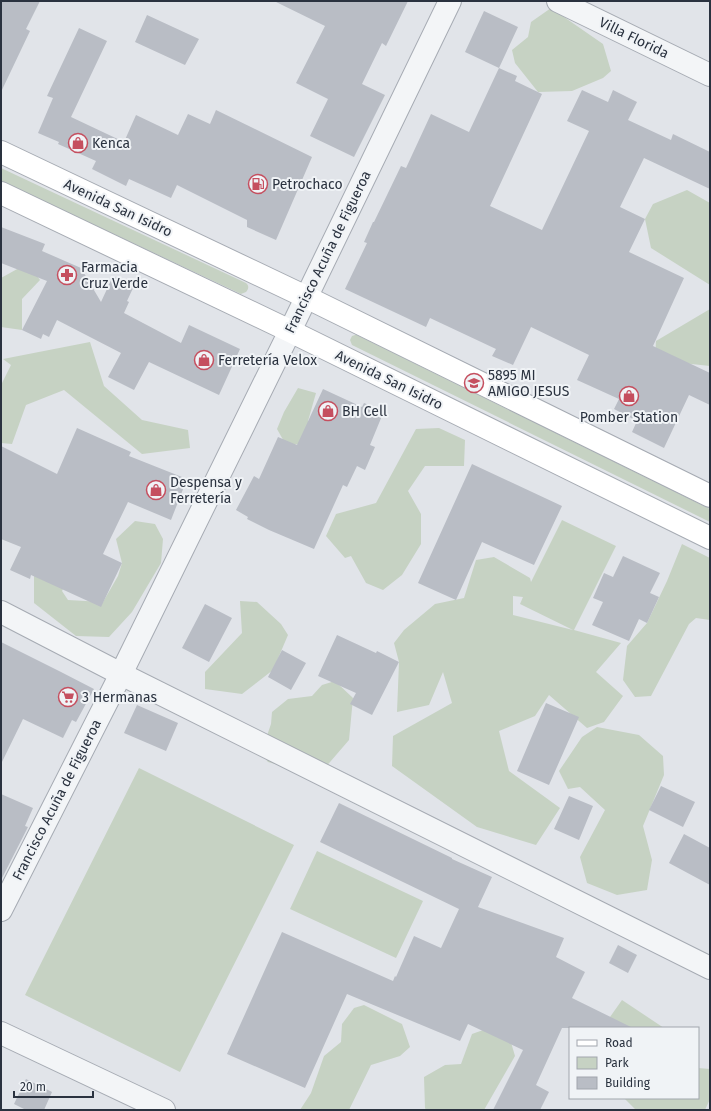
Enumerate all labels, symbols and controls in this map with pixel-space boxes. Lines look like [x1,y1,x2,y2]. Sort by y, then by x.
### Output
street label: Villa Florida [596,14,672,62]
shop icon: Kenca [67,132,89,154]
place label: Kenca [92,135,130,152]
street label: Francisco Acuña de Figueroa [281,168,375,336]
fuel station icon: Petrochaco [247,173,269,195]
street label: Avenida San Isidro [61,175,175,241]
place label: Petrochaco [272,176,343,193]
place label: Farmacia Cruz Verde [81,259,148,292]
pharmacy icon: Farmacia Cruz Verde [56,264,78,286]
street label: Avenida San Isidro [332,347,446,413]
shop icon: Ferretería Velox [193,349,215,371]
place label: Ferretería Velox [218,352,317,369]
place label: 5895 MI AMIGO JESUS [488,367,570,400]
school or university icon: 5895 MI AMIGO JESUS [463,372,485,394]
shop icon: Pomber Station [618,385,640,407]
shop icon: BH Cell [317,400,339,422]
place label: BH Cell [342,403,387,420]
place label: Pomber Station [580,409,678,426]
place label: Despensa y Ferretería [170,474,242,507]
shop icon: Despensa y Ferretería [145,479,167,501]
supermarket icon: 3 Hermanas [57,686,79,708]
place label: 3 Hermanas [82,689,158,706]
street label: Francisco Acuña de Figueroa [9,717,105,883]
legend [569,1027,699,1099]
text: Road [605,1036,633,1050]
text: Park [605,1056,629,1070]
scale bar [14,1073,93,1099]
text: Building [605,1076,651,1090]
text: 20 m [20,1080,46,1094]

